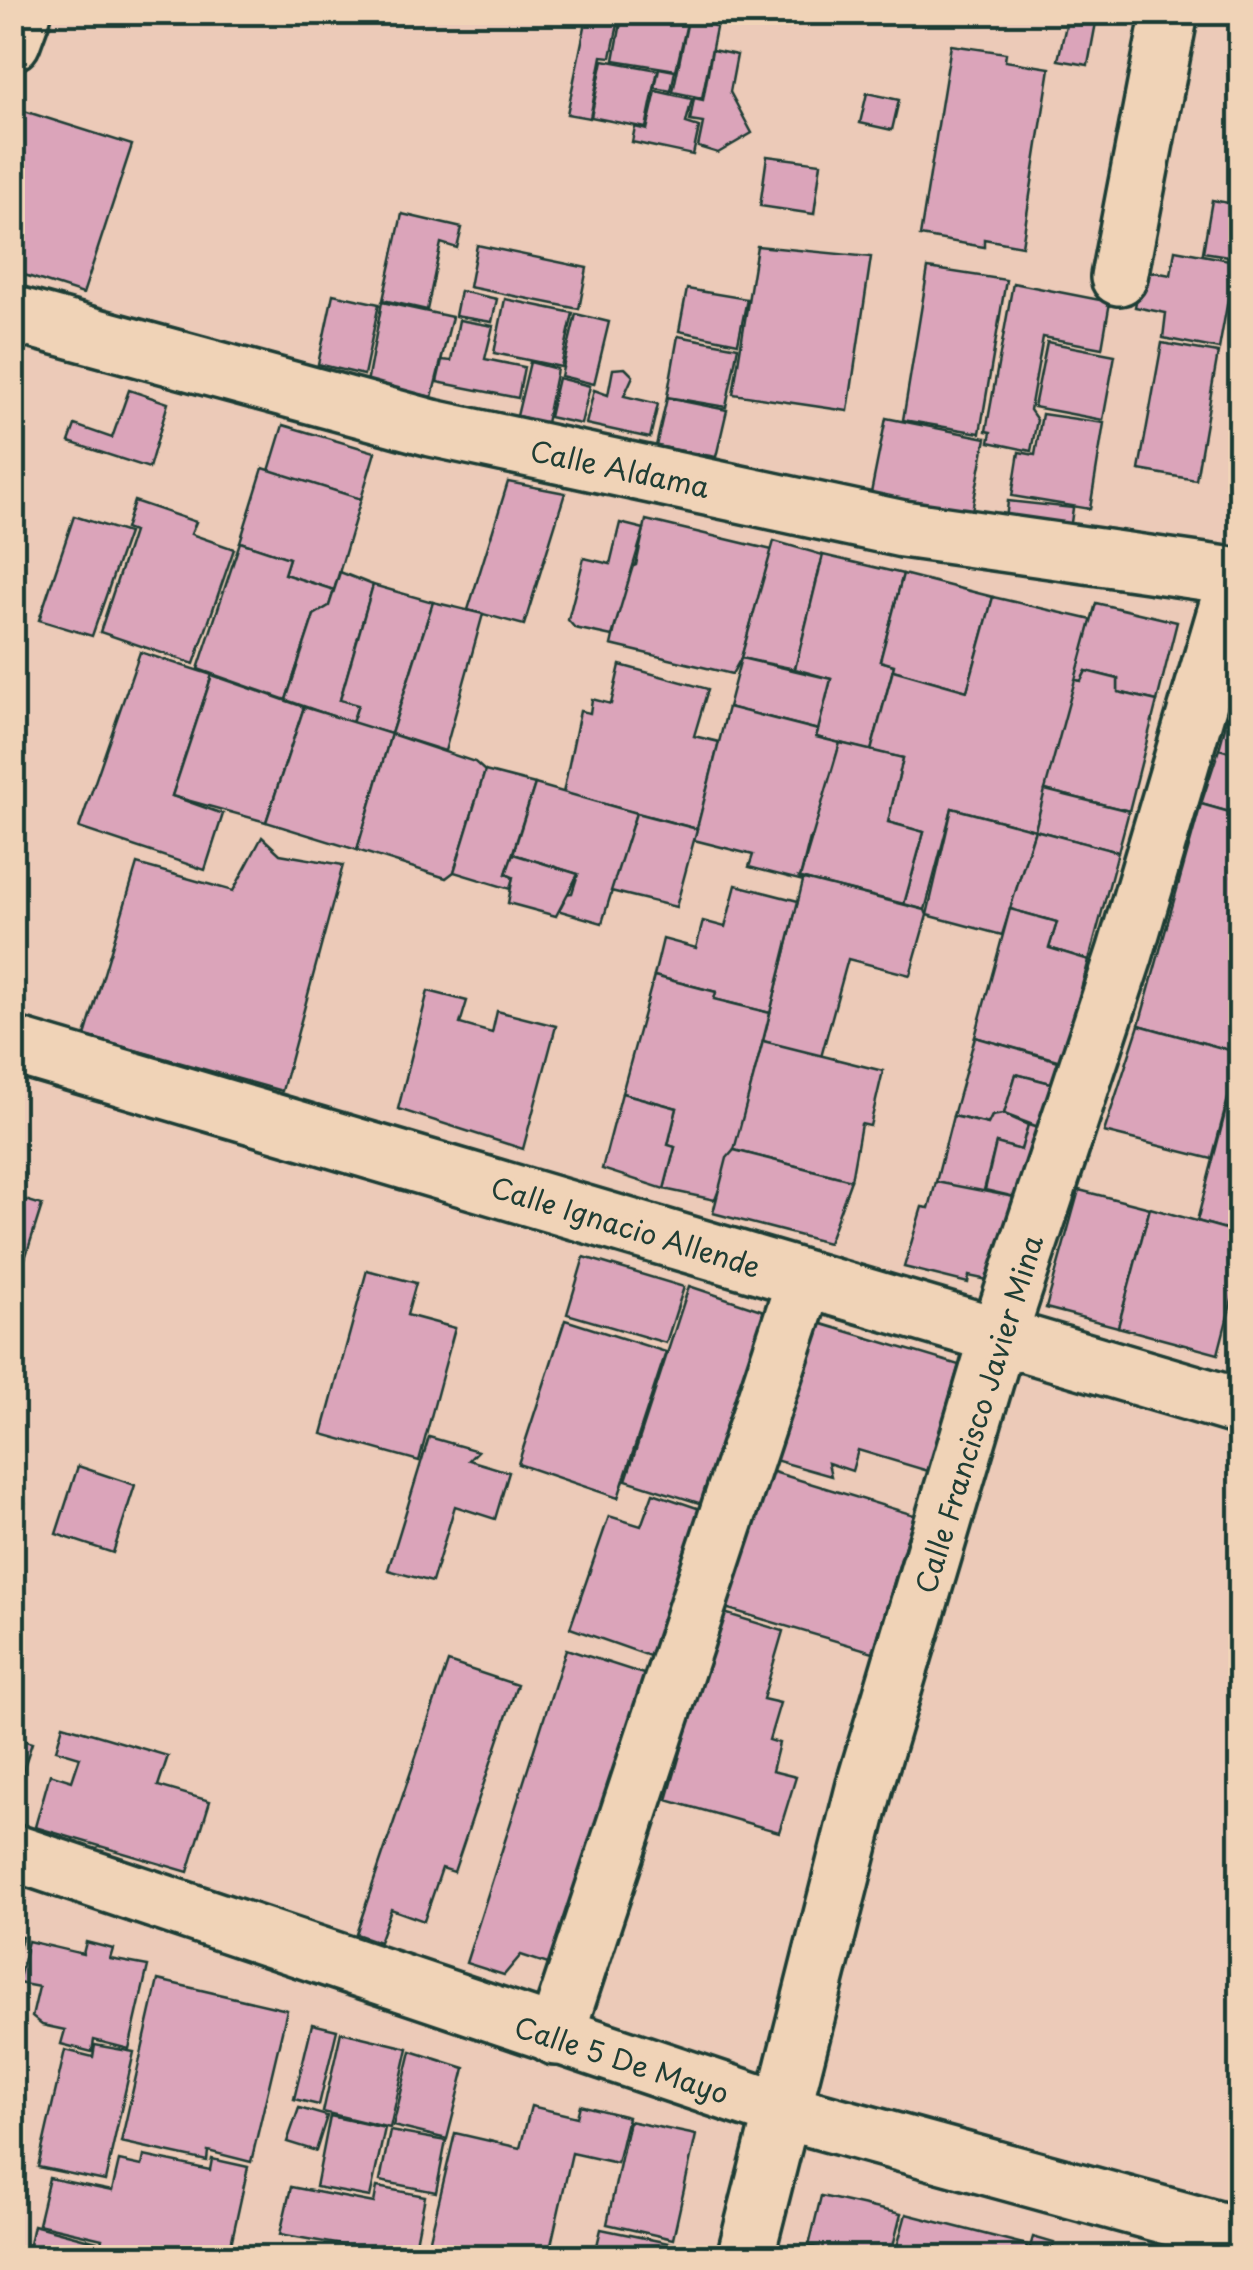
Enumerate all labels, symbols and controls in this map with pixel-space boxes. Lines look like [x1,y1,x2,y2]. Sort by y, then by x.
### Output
street label: Calle Aldama [526,428,714,508]
street label: Calle Ignacio Allende [486,1165,766,1287]
street label: Calle Francisco Javier Mina [903,1229,1053,1599]
street label: Calle 5 De Mayo [509,2004,735,2114]

